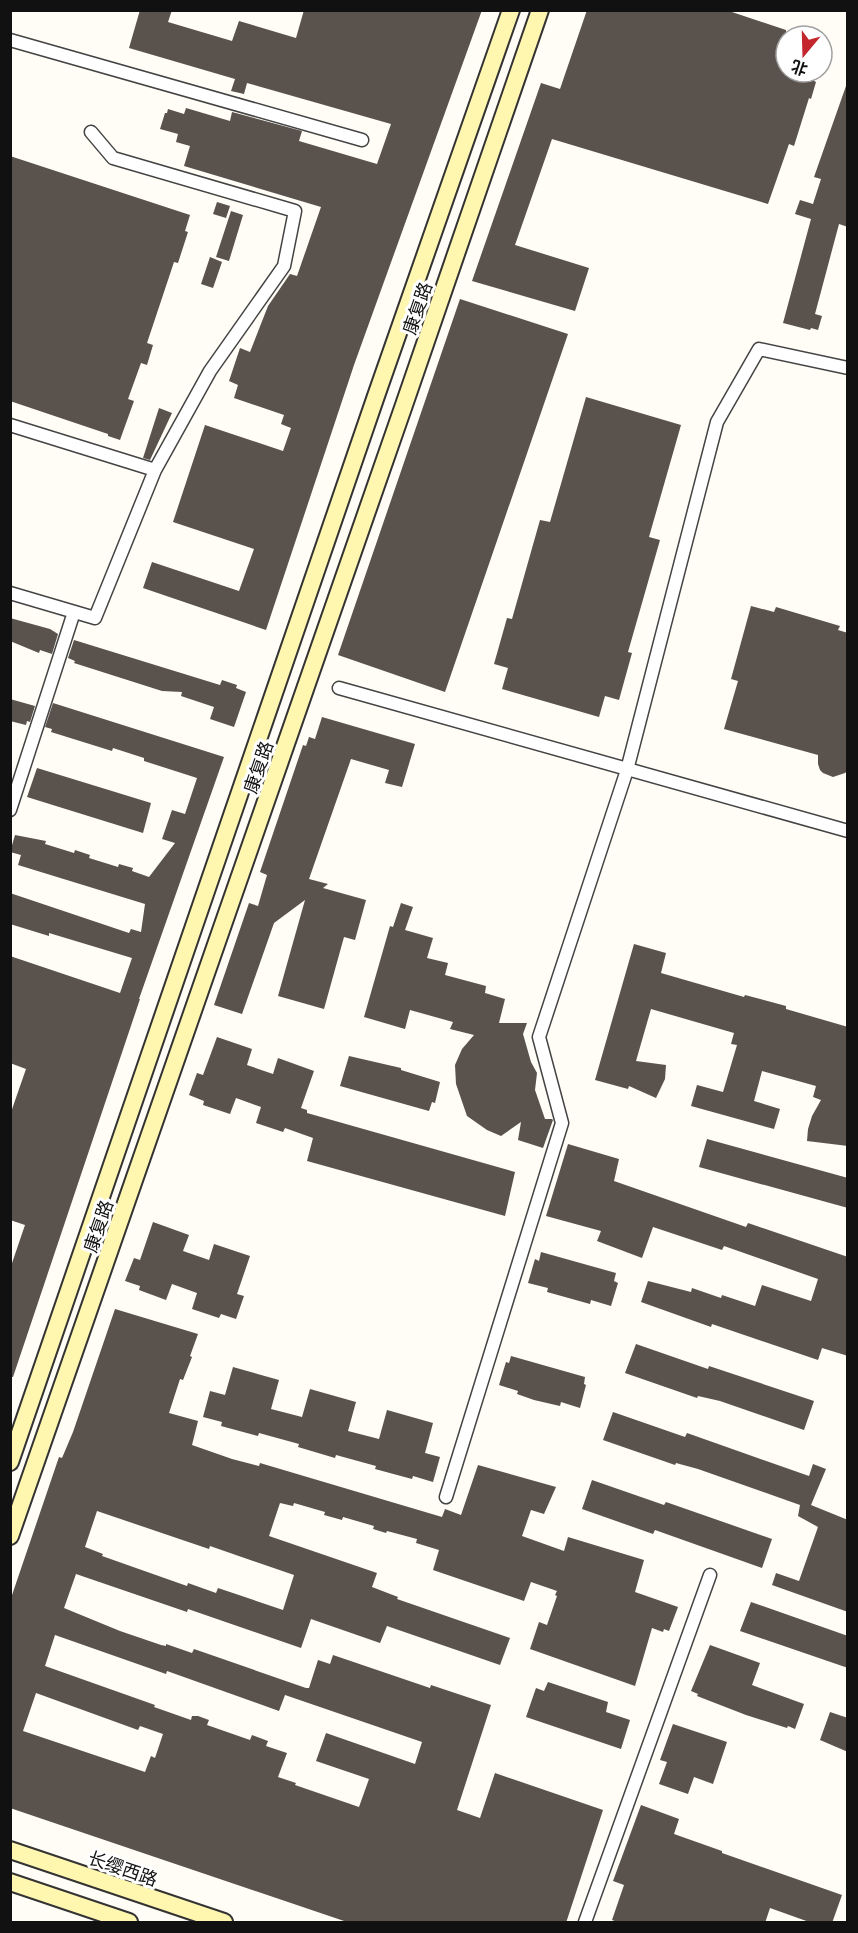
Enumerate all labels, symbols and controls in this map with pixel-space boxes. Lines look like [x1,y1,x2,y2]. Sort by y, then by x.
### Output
north arrow [774,24,834,84]
text: 北 [788,56,810,81]
street label: 康复路 [397,279,437,337]
street label: 康复路 [238,738,278,796]
street label: 康复路 [78,1197,118,1255]
street label: 长缨西路 [85,1845,161,1891]

